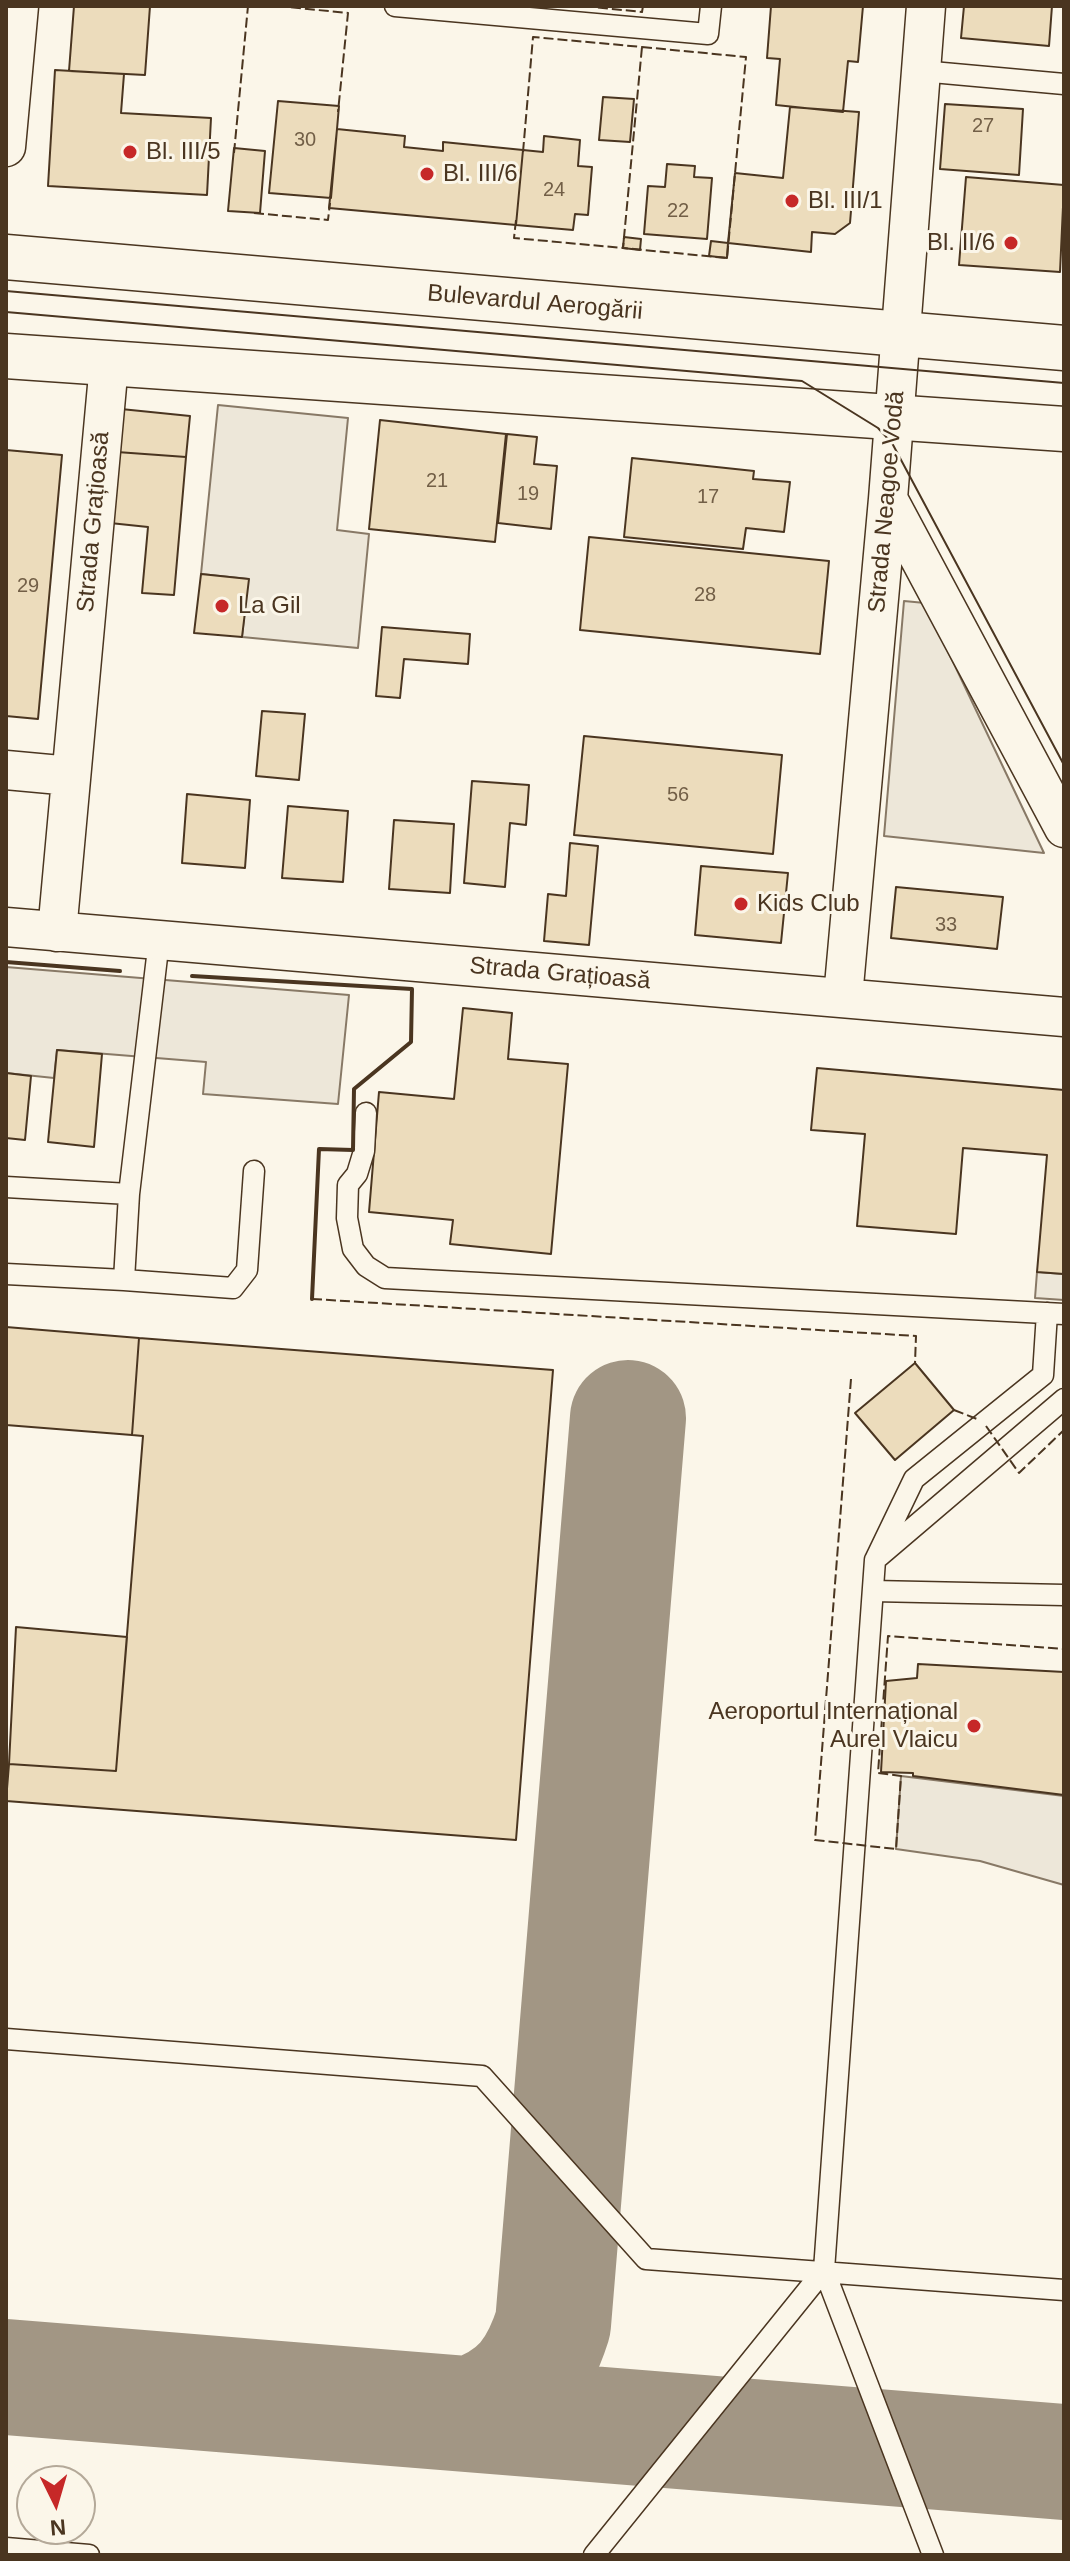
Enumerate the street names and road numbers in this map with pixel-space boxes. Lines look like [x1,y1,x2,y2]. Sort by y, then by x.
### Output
street label: Bulevardul Aerogării [426,279,644,327]
street label: Strada Neagoe Vodă [863,390,911,614]
street label: Strada Grațioasă [72,430,116,614]
street label: Strada Grațioasă [468,952,652,996]

